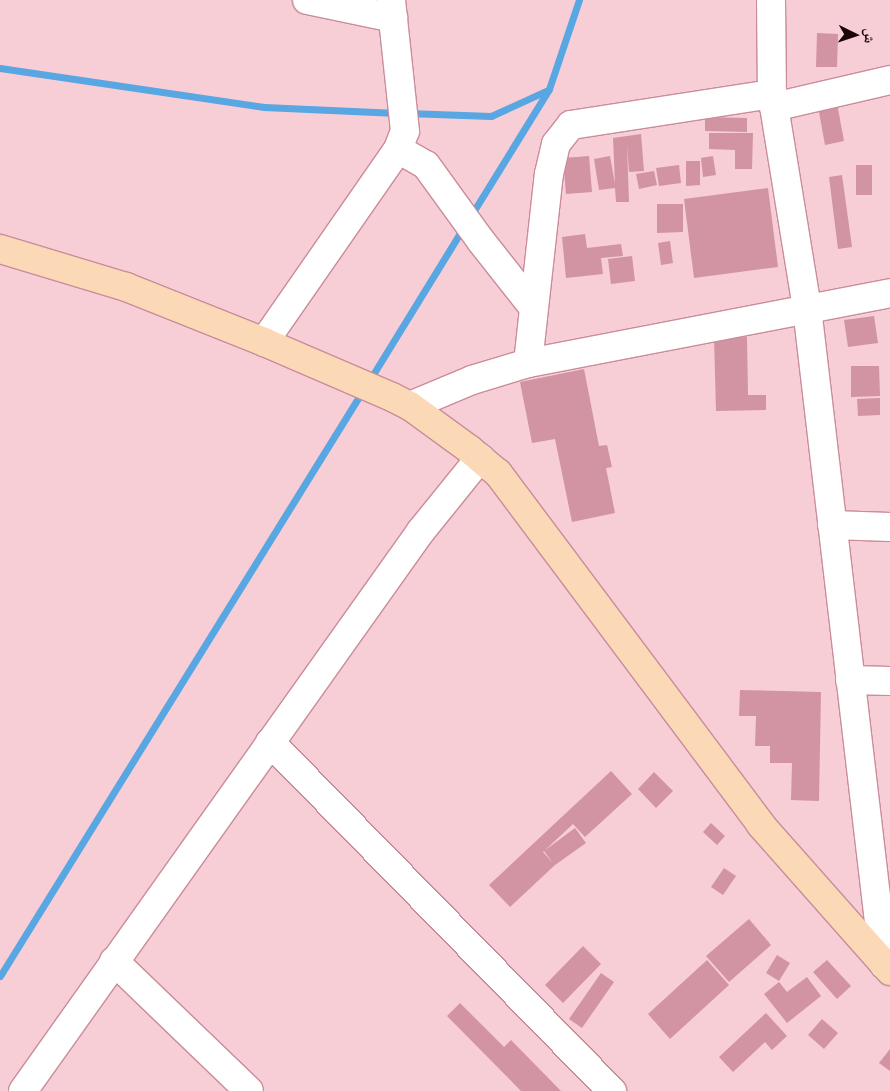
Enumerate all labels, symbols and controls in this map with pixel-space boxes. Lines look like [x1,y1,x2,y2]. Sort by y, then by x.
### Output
north arrow [830,10,880,60]
text: ش [859,28,880,44]

